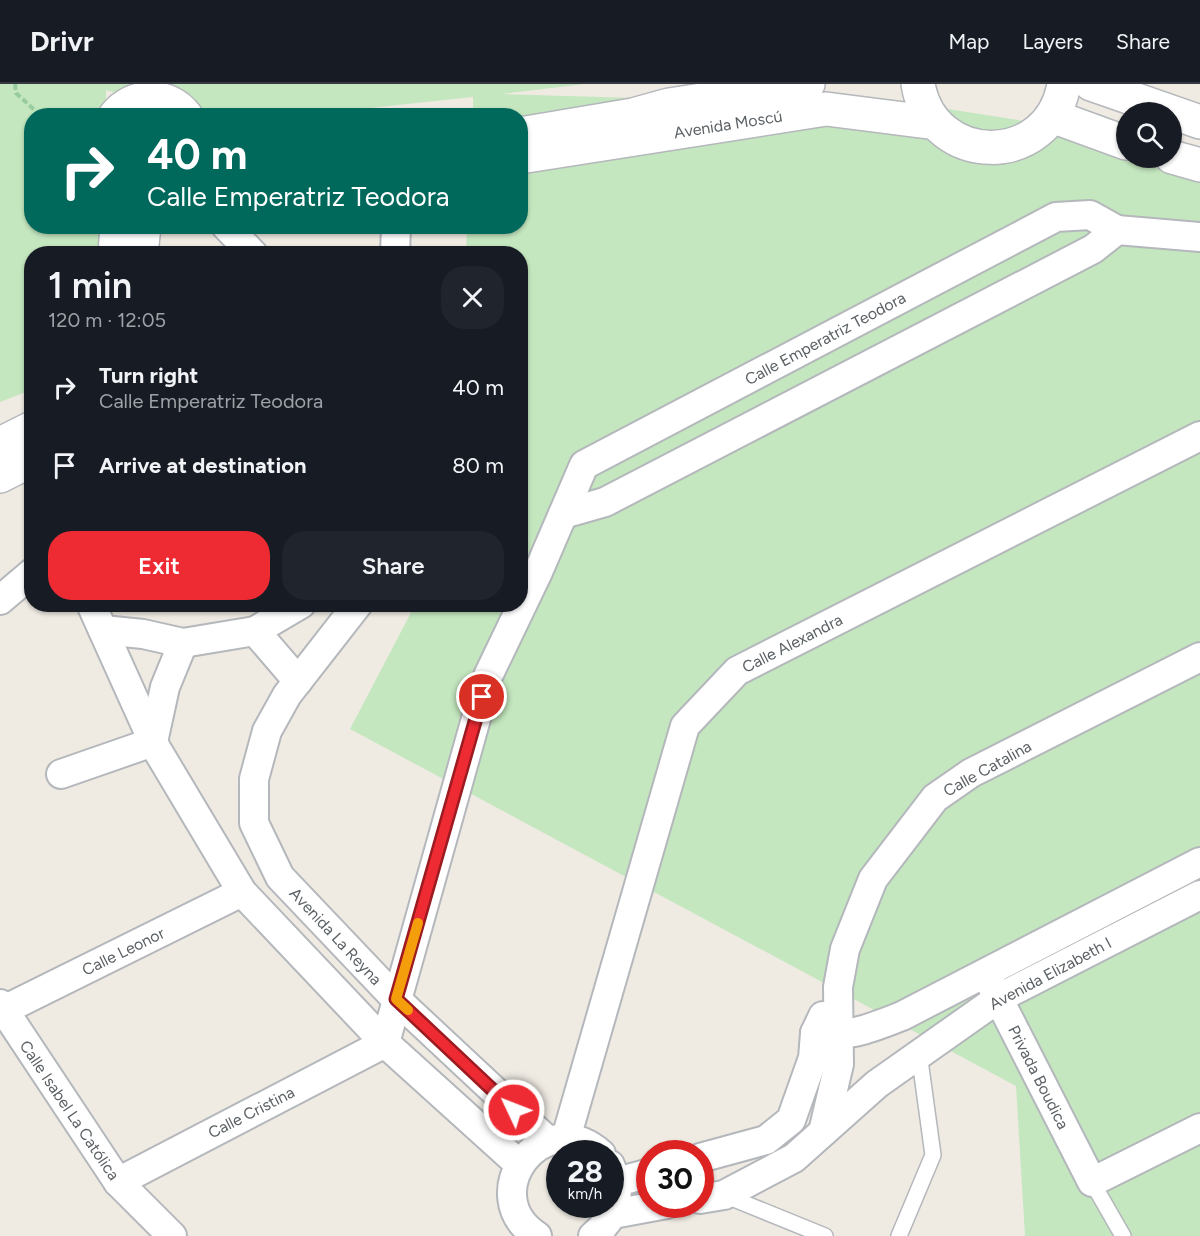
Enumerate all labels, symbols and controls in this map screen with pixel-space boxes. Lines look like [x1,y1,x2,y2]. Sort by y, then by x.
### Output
text: Drivr [30,24,94,58]
text: Map [949,29,989,54]
text: Layers [1022,29,1083,54]
text: Share [1116,29,1170,54]
map controls [1116,102,1182,168]
button: search [1116,102,1182,168]
street label: Avenida Moscú [673,107,784,142]
text: 40 m [147,129,247,180]
icon: right [48,132,126,210]
text: Calle Emperatriz Teodora [147,180,450,213]
text: 1 min [48,264,132,307]
button: close [441,266,504,329]
street label: Calle Emperatriz Teodora [742,288,909,389]
text: 120 m · 12:05 [48,308,166,332]
text: Turn right [99,362,198,389]
icon: right [48,371,81,404]
text: 40 m [452,374,504,401]
text: Calle Emperatriz Teodora [99,389,323,413]
icon: arrive [48,449,81,482]
text: Arrive at destination [99,452,307,479]
text: 80 m [452,452,504,479]
button: Exit [48,531,270,600]
button: Share [282,531,504,600]
street label: Calle Alexandra [739,610,846,677]
pin [456,671,507,722]
icon: arrive [465,680,498,713]
street label: Calle Catalina [940,736,1035,800]
street label: Avenida La Reyna [286,884,386,989]
street label: Calle Leonor [79,923,168,980]
street label: Avenida Elizabeth I [986,933,1115,1014]
street label: Privada Boudica [1004,1022,1073,1132]
street label: Calle Isabel La Católica [16,1037,123,1184]
position arrow [482,1078,546,1142]
street label: Calle Cristina [205,1083,298,1142]
speed limit sign: 30 [636,1140,714,1218]
text: 28 [567,1153,603,1190]
text: km/h [568,1185,602,1203]

